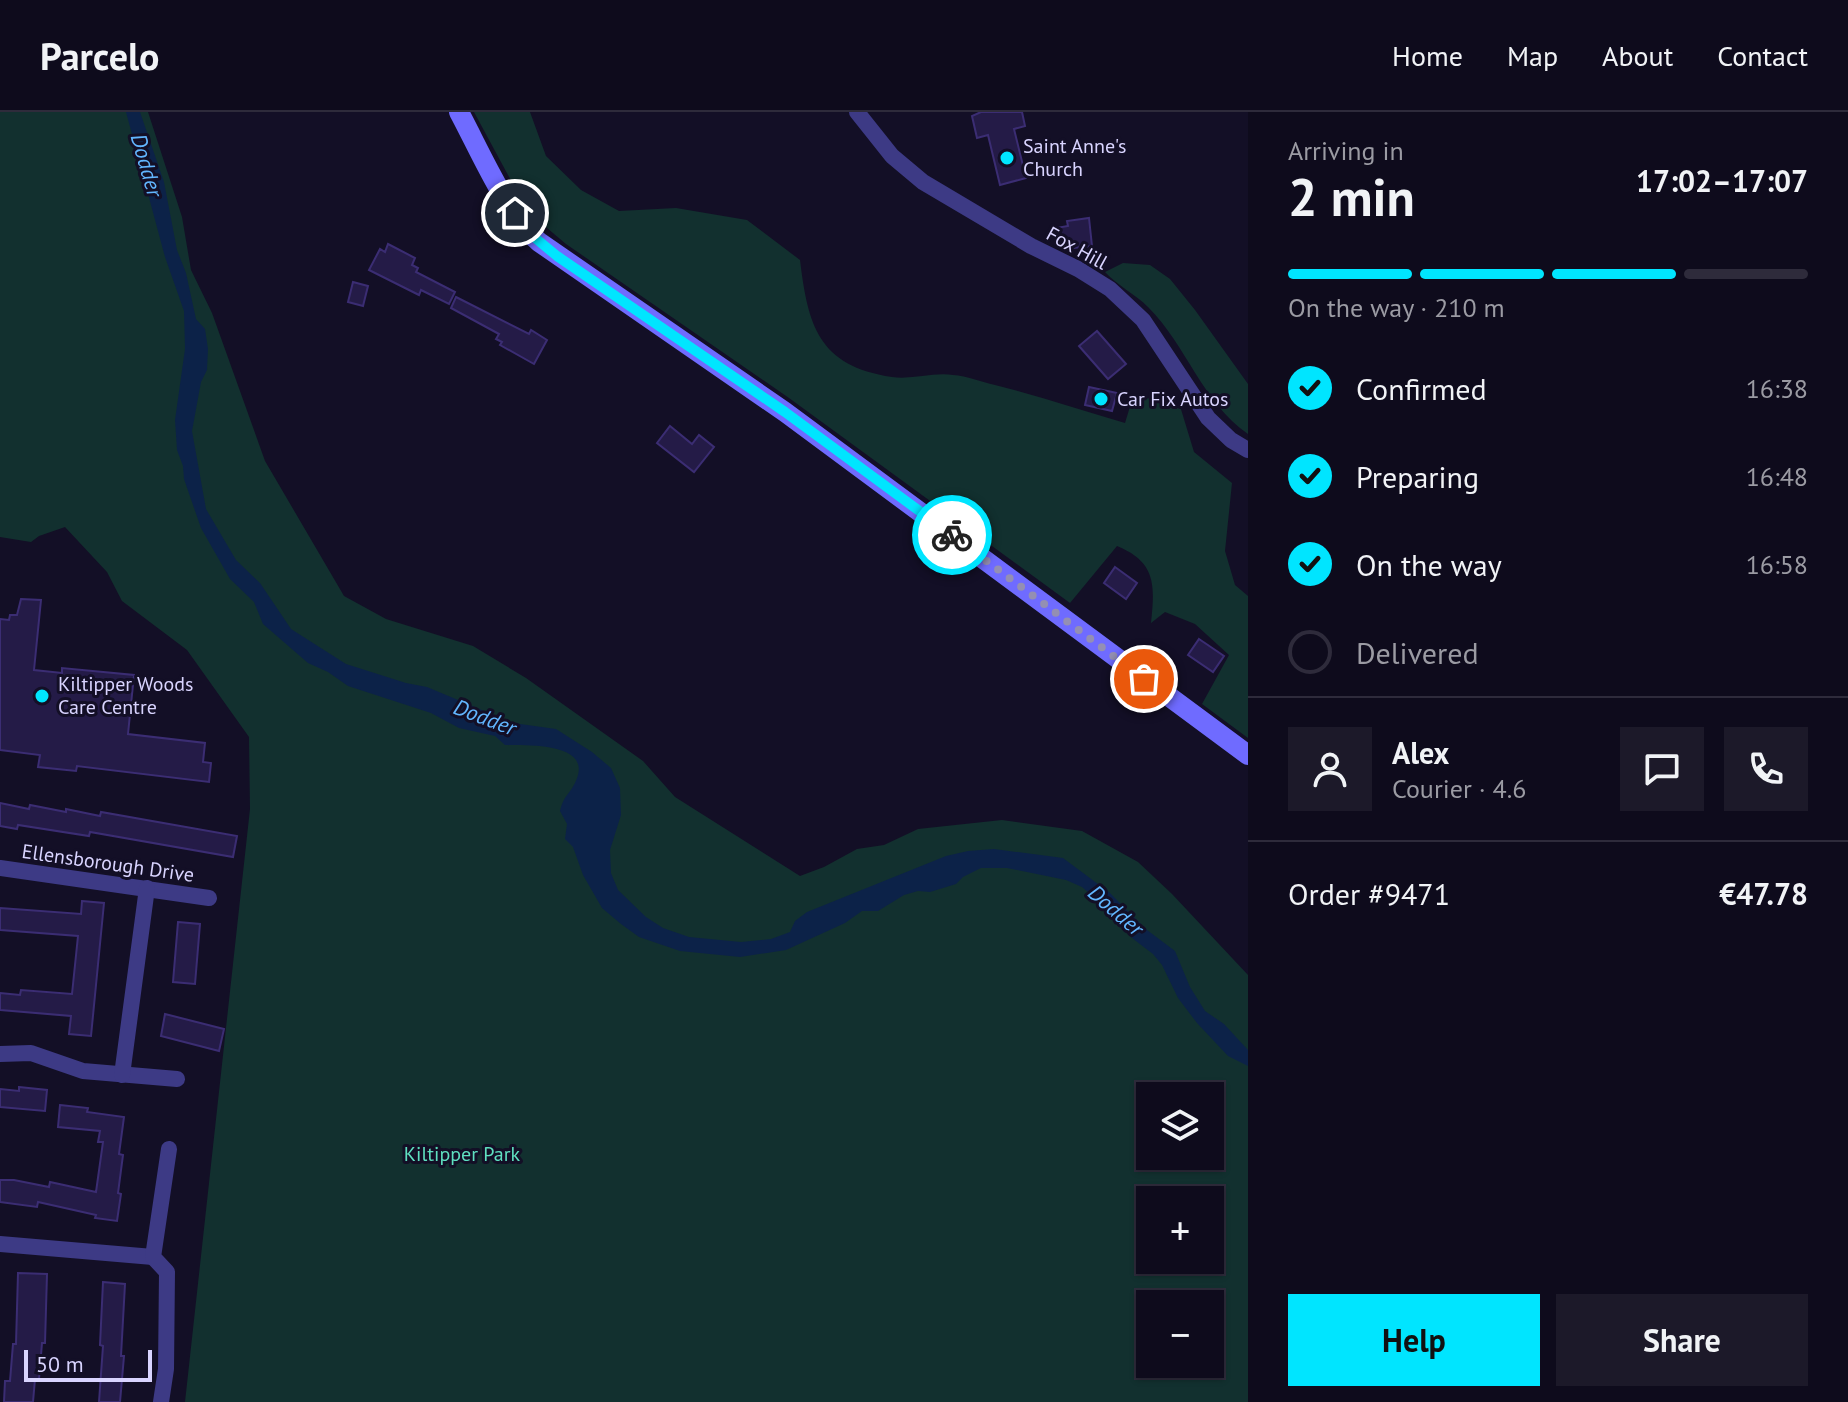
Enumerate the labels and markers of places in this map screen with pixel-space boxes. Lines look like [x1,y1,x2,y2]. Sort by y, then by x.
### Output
place label: Saint Anne's Church [1023,133,1126,182]
marker: Saint Anne's Church [998,149,1016,167]
pin [481,179,549,247]
place label: Car Fix Autos [1117,386,1228,412]
marker: Car Fix Autos [1092,390,1110,408]
pin [1110,645,1178,713]
place label: Kiltipper Woods Care Centre [58,671,193,720]
marker: Kiltipper Woods Care Centre [33,687,51,705]

